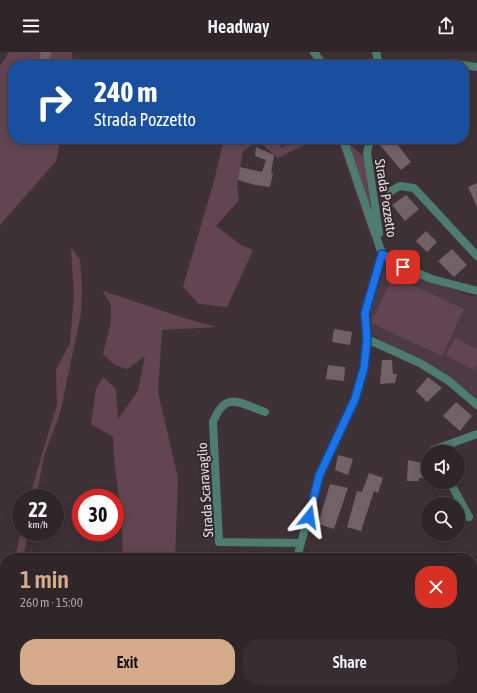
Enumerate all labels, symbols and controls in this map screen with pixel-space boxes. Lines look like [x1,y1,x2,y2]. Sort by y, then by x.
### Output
icon: menu [20,15,42,37]
icon: share [435,15,457,37]
text: Headway [208,16,269,37]
icon: right [28,76,80,128]
text: 240 m [94,76,157,108]
text: Strada Pozzetto [94,109,196,130]
street label: Strada Pozzetto [372,158,400,238]
pin [386,250,420,284]
icon: arrive [392,256,414,278]
street label: Strada Scaravaglio [194,442,216,538]
map controls [421,445,465,541]
button: sound [421,445,465,489]
speed limit sign: 30 [72,489,124,541]
position arrow [288,496,330,538]
button: search [421,497,465,541]
text: 22 [29,498,47,521]
text: km/h [28,519,48,530]
text: 1 min [20,566,69,593]
button: close [415,566,457,608]
text: 260 m · 15:00 [20,595,83,610]
button: Exit [20,639,235,685]
button: Share [243,639,457,685]

